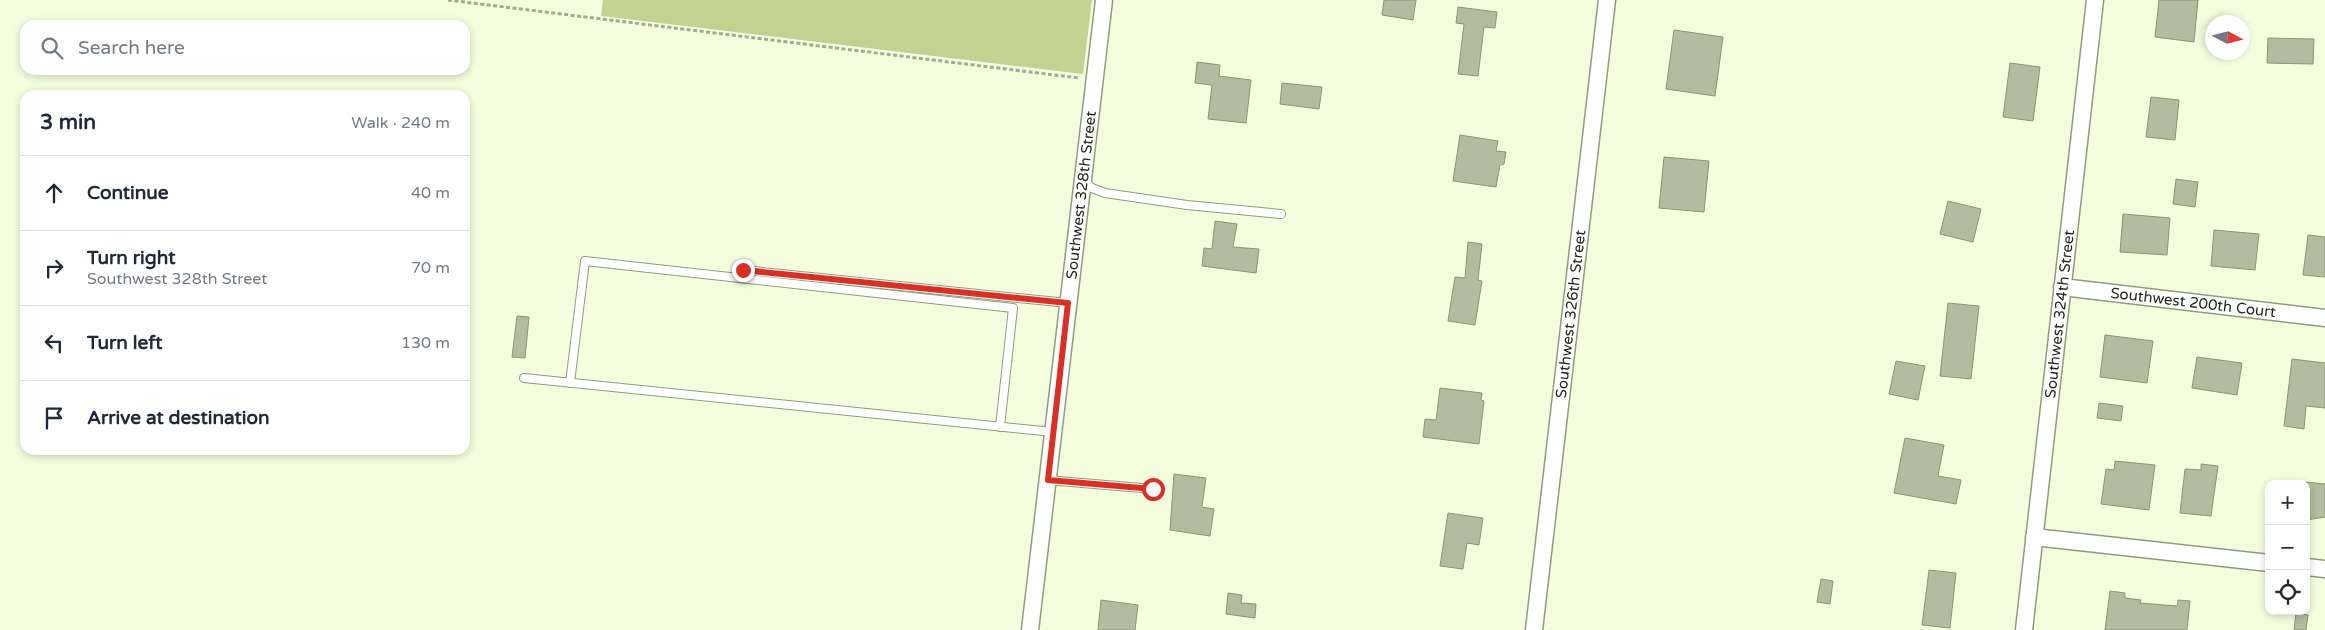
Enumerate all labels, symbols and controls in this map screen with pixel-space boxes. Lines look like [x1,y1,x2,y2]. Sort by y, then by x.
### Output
north arrow [2205,15,2250,60]
search box [20,20,470,75]
icon: search [38,34,66,62]
text: Search here [78,37,185,59]
text: 3 min [40,110,96,135]
street label: Southwest 328th Street [1062,110,1100,280]
text: Walk · 240 m [351,113,450,133]
icon: ahead [40,179,68,207]
text: Continue [87,182,169,204]
text: 40 m [411,183,450,203]
street label: Southwest 326th Street [1552,229,1589,399]
street label: Southwest 324th Street [2041,229,2078,399]
text: Turn right [87,247,175,269]
icon: right [40,254,68,282]
text: 70 m [411,258,450,278]
route end [732,259,755,282]
text: Southwest 328th Street [87,269,267,289]
street label: Southwest 200th Court [2109,284,2277,321]
icon: left [40,329,68,357]
text: Turn left [87,332,163,354]
text: 130 m [401,333,450,353]
icon: arrive [40,404,68,432]
text: Arrive at destination [87,407,270,429]
route start [1142,478,1165,501]
map controls [2265,480,2310,615]
button: + [2265,480,2310,525]
button: − [2265,525,2310,570]
button: locate [2265,570,2310,615]

